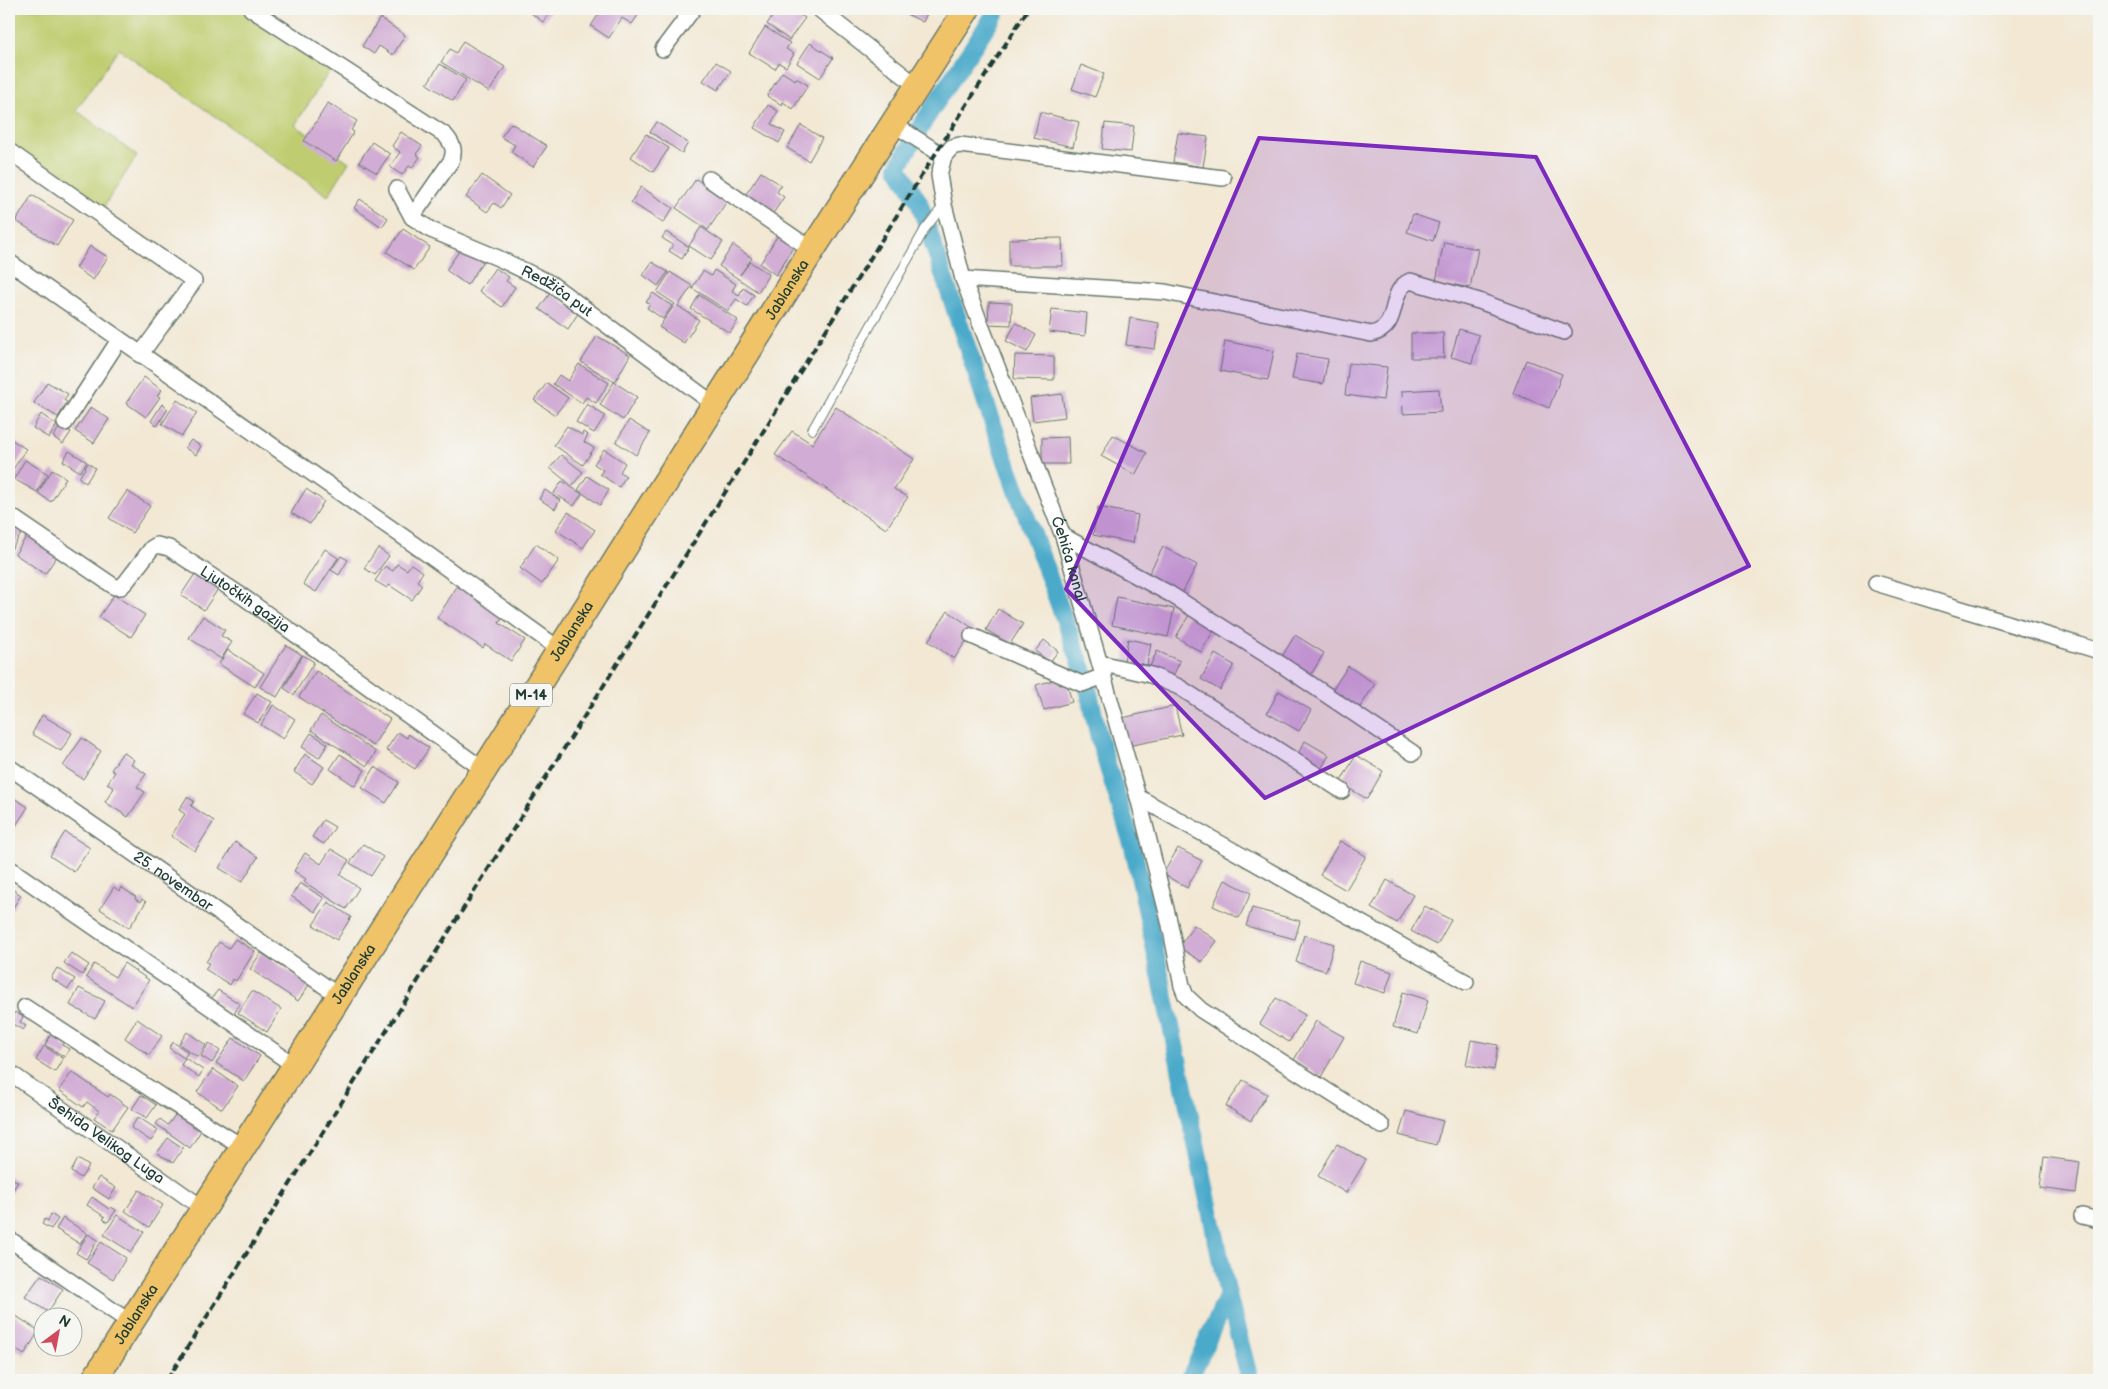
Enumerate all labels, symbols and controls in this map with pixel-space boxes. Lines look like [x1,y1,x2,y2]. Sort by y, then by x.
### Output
street label: Jablanska [761,256,814,324]
street label: Redžića put [518,262,596,321]
street label: Ćehića kanal [1046,514,1090,604]
street label: Ljutočkih gazija [196,562,293,637]
street label: Jablanska [546,598,598,665]
road number: M-14 [510,684,552,706]
street label: 25. novembar [130,847,217,916]
street label: Jablanska [328,941,380,1008]
street label: Šehida Velikog Luga [44,1093,168,1188]
street label: Jablanska [110,1281,163,1348]
north arrow [32,1306,82,1356]
text: N [56,1311,74,1331]

